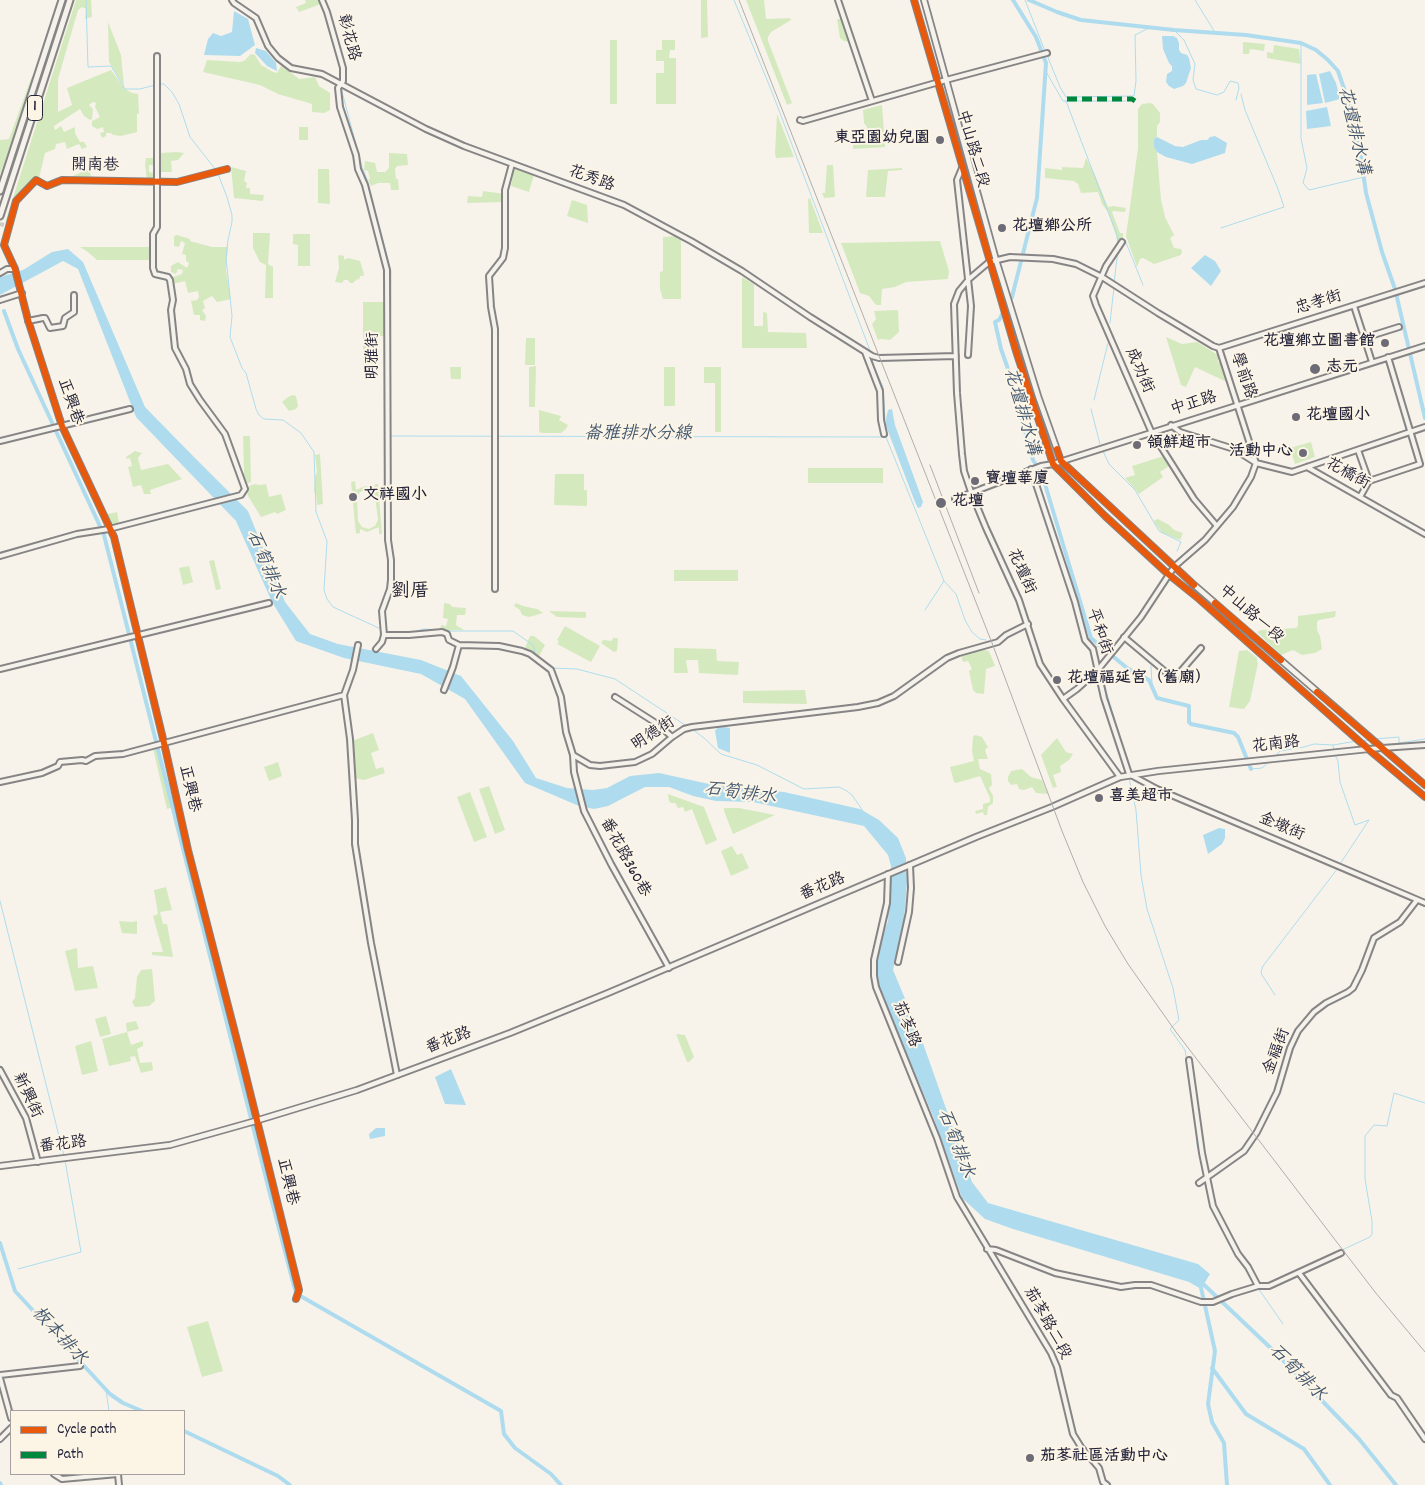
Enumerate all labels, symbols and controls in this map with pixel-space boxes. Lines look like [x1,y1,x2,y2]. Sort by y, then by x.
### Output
street label: 彰花路 [332,12,362,64]
water label: 花壇排水溝 [1331,85,1373,177]
road number: 1 [28,96,42,120]
street label: 中山路二段 [951,108,991,190]
place label: 東亞園幼兒園 [834,130,930,150]
marker: 東亞園幼兒園 [934,134,946,146]
street label: 開南巷 [71,157,119,177]
street label: 花秀路 [565,163,617,197]
place label: 花壇鄉公所 [1012,218,1092,238]
marker: 花壇鄉公所 [996,222,1008,234]
street label: 忠孝街 [1293,288,1345,320]
street label: 明雅街 [365,332,385,380]
place label: 花壇鄉立圖書館 [1263,333,1375,353]
marker: 花壇鄉立圖書館 [1379,337,1391,349]
street label: 成功街 [1119,345,1157,397]
street label: 學前路 [1225,350,1259,402]
place label: 志元 [1326,359,1358,379]
marker: 志元 [1308,362,1322,376]
water label: 花壇排水溝 [997,366,1043,458]
street label: 正興巷 [52,376,86,428]
street label: 中正路 [1168,389,1220,421]
place label: 花壇國小 [1306,407,1370,427]
marker: 花壇國小 [1290,411,1302,423]
water label: 崙雅排水分線 [584,425,692,447]
place label: 領鮮超市 [1147,435,1211,455]
marker: 領鮮超市 [1131,439,1143,451]
place label: 活動中心 [1229,443,1293,463]
marker: 活動中心 [1297,447,1309,459]
street label: 花橋街 [1321,455,1373,495]
place label: 寶壇華廈 [985,471,1049,491]
marker: 寶壇華廈 [969,475,981,487]
place label: 文祥國小 [363,487,427,507]
marker: 文祥國小 [347,491,359,503]
place label: 花壇 [952,493,984,513]
marker: 花壇 [934,496,948,510]
water label: 石筍排水 [240,528,288,602]
street label: 花壇街 [1001,546,1039,598]
district label: 劉厝 [391,582,429,604]
street label: 中山路一段 [1214,582,1286,648]
street label: 平和街 [1081,606,1115,658]
place label: 花壇福延宮（舊廟） [1067,670,1211,690]
marker: 花壇福延宮（舊廟） [1051,674,1063,686]
street label: 明德街 [629,714,679,756]
street label: 花南路 [1251,734,1301,758]
street label: 正興巷 [173,763,203,815]
water label: 石筍排水 [703,780,777,810]
place label: 喜美超市 [1109,788,1173,808]
marker: 喜美超市 [1093,792,1105,804]
street label: 金墩街 [1255,810,1307,846]
street label: 番花路360巷 [594,815,654,901]
street label: 番花路 [797,870,849,906]
street label: 茄苳路 [887,999,923,1051]
street label: 番花路 [423,1024,475,1060]
street label: 金福街 [1260,1026,1296,1078]
street label: 新興街 [7,1070,45,1122]
water label: 石筍排水 [931,1107,977,1181]
street label: 番花路 [38,1134,88,1158]
street label: 正興巷 [271,1156,301,1208]
street label: 茄苳路二段 [1018,1284,1074,1364]
water label: 板本排水 [26,1303,90,1371]
water label: 石筍排水 [1263,1341,1329,1407]
legend [10,1410,185,1475]
text: Cycle path [57,1419,116,1441]
text: Path [57,1444,83,1466]
place label: 茄苳社區活動中心 [1040,1448,1168,1468]
marker: 茄苳社區活動中心 [1024,1452,1036,1464]

